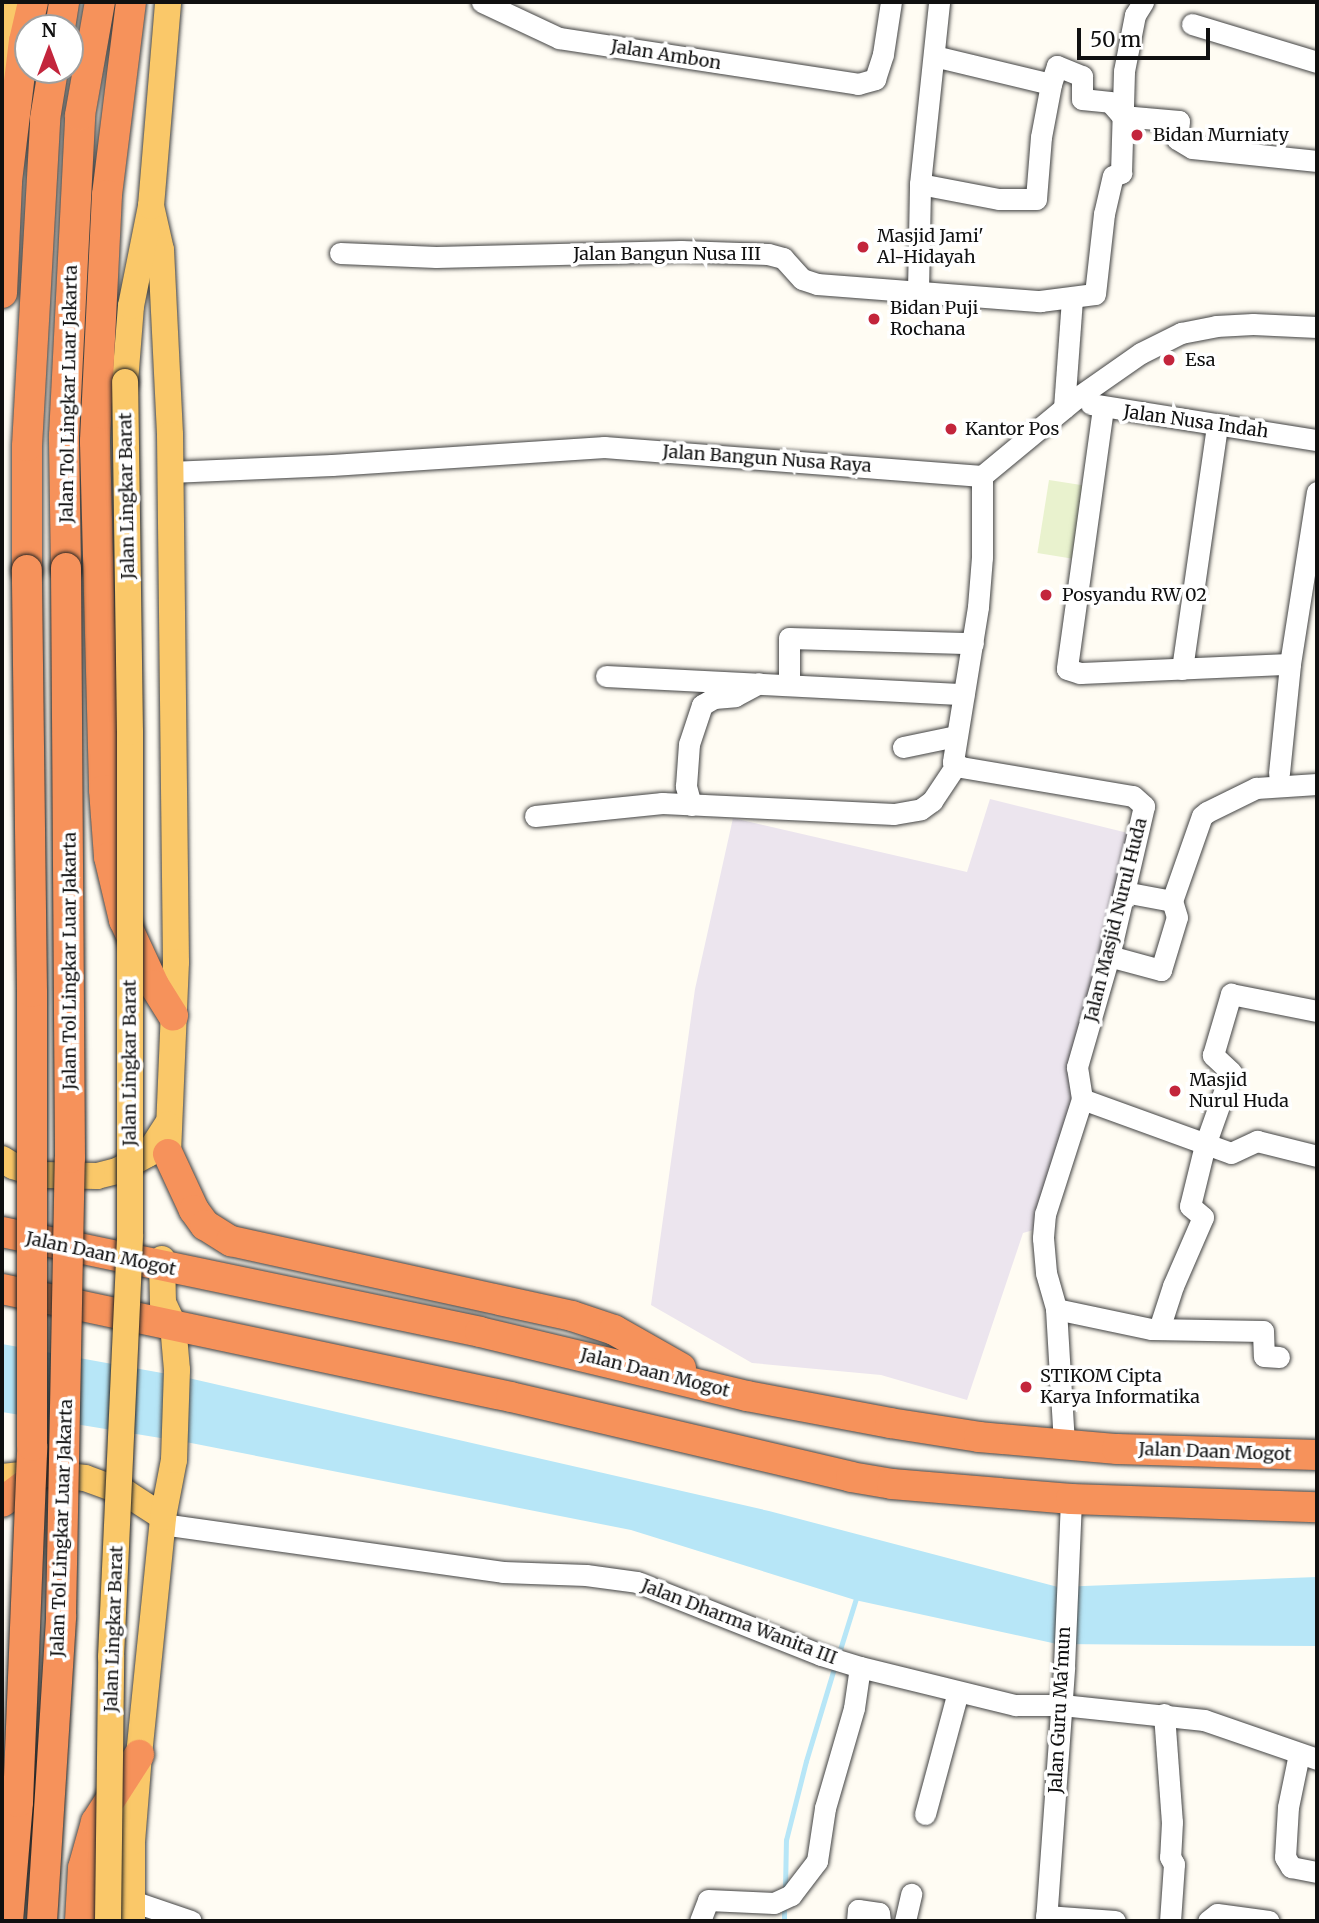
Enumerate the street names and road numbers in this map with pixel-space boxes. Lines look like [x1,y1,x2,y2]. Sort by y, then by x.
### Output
street label: Jalan Ambon [609,36,723,74]
street label: Jalan Bangun Nusa III [573,243,761,265]
street label: Jalan Tol Lingkar Luar Jakarta [56,265,82,523]
street label: Jalan Nusa Indah [1122,401,1270,443]
street label: Jalan Lingkar Barat [115,412,139,580]
street label: Jalan Bangun Nusa Raya [662,441,872,477]
street label: Jalan Masjid Nurul Huda [1080,816,1152,1024]
street label: Jalan Tol Lingkar Luar Jakarta [59,832,81,1090]
street label: Jalan Lingkar Barat [119,980,141,1146]
street label: Jalan Daan Mogot [24,1228,178,1280]
street label: Jalan Daan Mogot [578,1344,732,1402]
street label: Jalan Tol Lingkar Luar Jakarta [47,1399,77,1657]
street label: Jalan Daan Mogot [1138,1439,1292,1465]
street label: Jalan Lingkar Barat [100,1545,128,1713]
street label: Jalan Dharma Wanita III [638,1575,840,1669]
street label: Jalan Guru Ma'mun [1045,1626,1075,1794]

